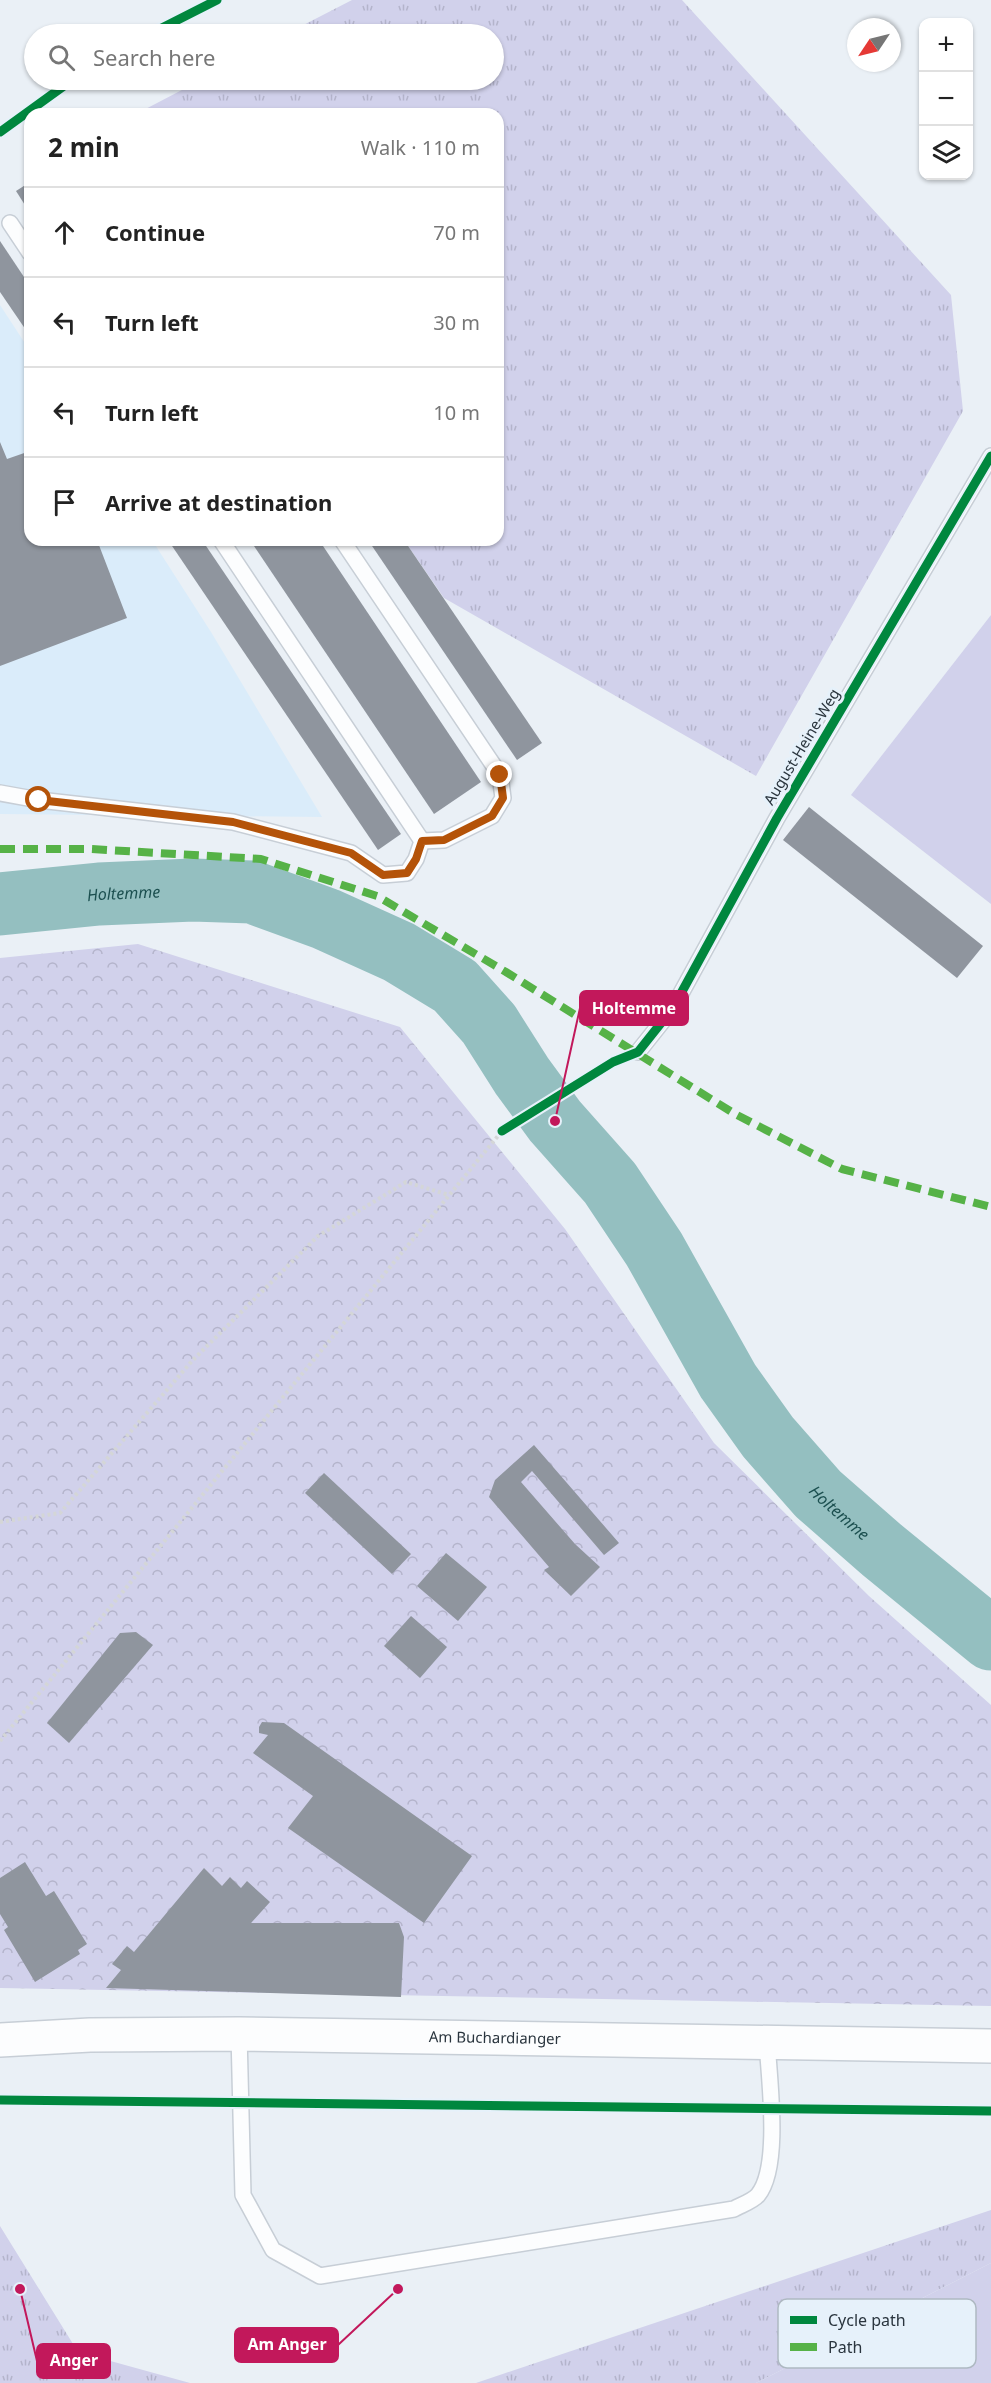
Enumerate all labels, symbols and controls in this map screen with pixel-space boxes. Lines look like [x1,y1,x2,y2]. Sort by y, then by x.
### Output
north arrow [847,18,901,72]
map controls [919,18,973,180]
button: + [919,18,973,72]
search box [24,24,504,90]
icon: search [45,41,78,74]
text: Search here [93,42,215,72]
button: − [919,72,973,126]
button: layers [919,126,973,180]
text: 2 min [48,129,120,165]
text: Walk · 110 m [361,134,480,161]
icon: ahead [48,216,81,249]
text: Continue [105,217,205,247]
text: 70 m [433,219,480,246]
icon: left [48,306,81,339]
text: Turn left [105,307,199,337]
text: 30 m [433,309,480,336]
icon: left [48,396,81,429]
text: Turn left [105,397,199,427]
text: 10 m [433,399,480,426]
icon: arrive [48,486,81,519]
text: Arrive at destination [105,487,332,517]
street label: August-Heine-Weg [759,685,844,808]
route end [486,761,512,787]
route start [25,786,51,812]
water label: Holtemme [86,880,161,906]
callout: Holtemme [580,991,688,1025]
text: Holtemme [592,997,676,1019]
water label: Holtemme [804,1481,874,1545]
street label: Am Buchardianger [429,2026,561,2048]
legend [778,2299,976,2368]
text: Cycle path [828,2309,906,2331]
callout: Am Anger [235,2328,338,2362]
text: Am Anger [247,2333,327,2355]
text: Path [828,2336,862,2358]
callout: Anger [37,2344,110,2378]
text: Anger [50,2349,98,2371]

